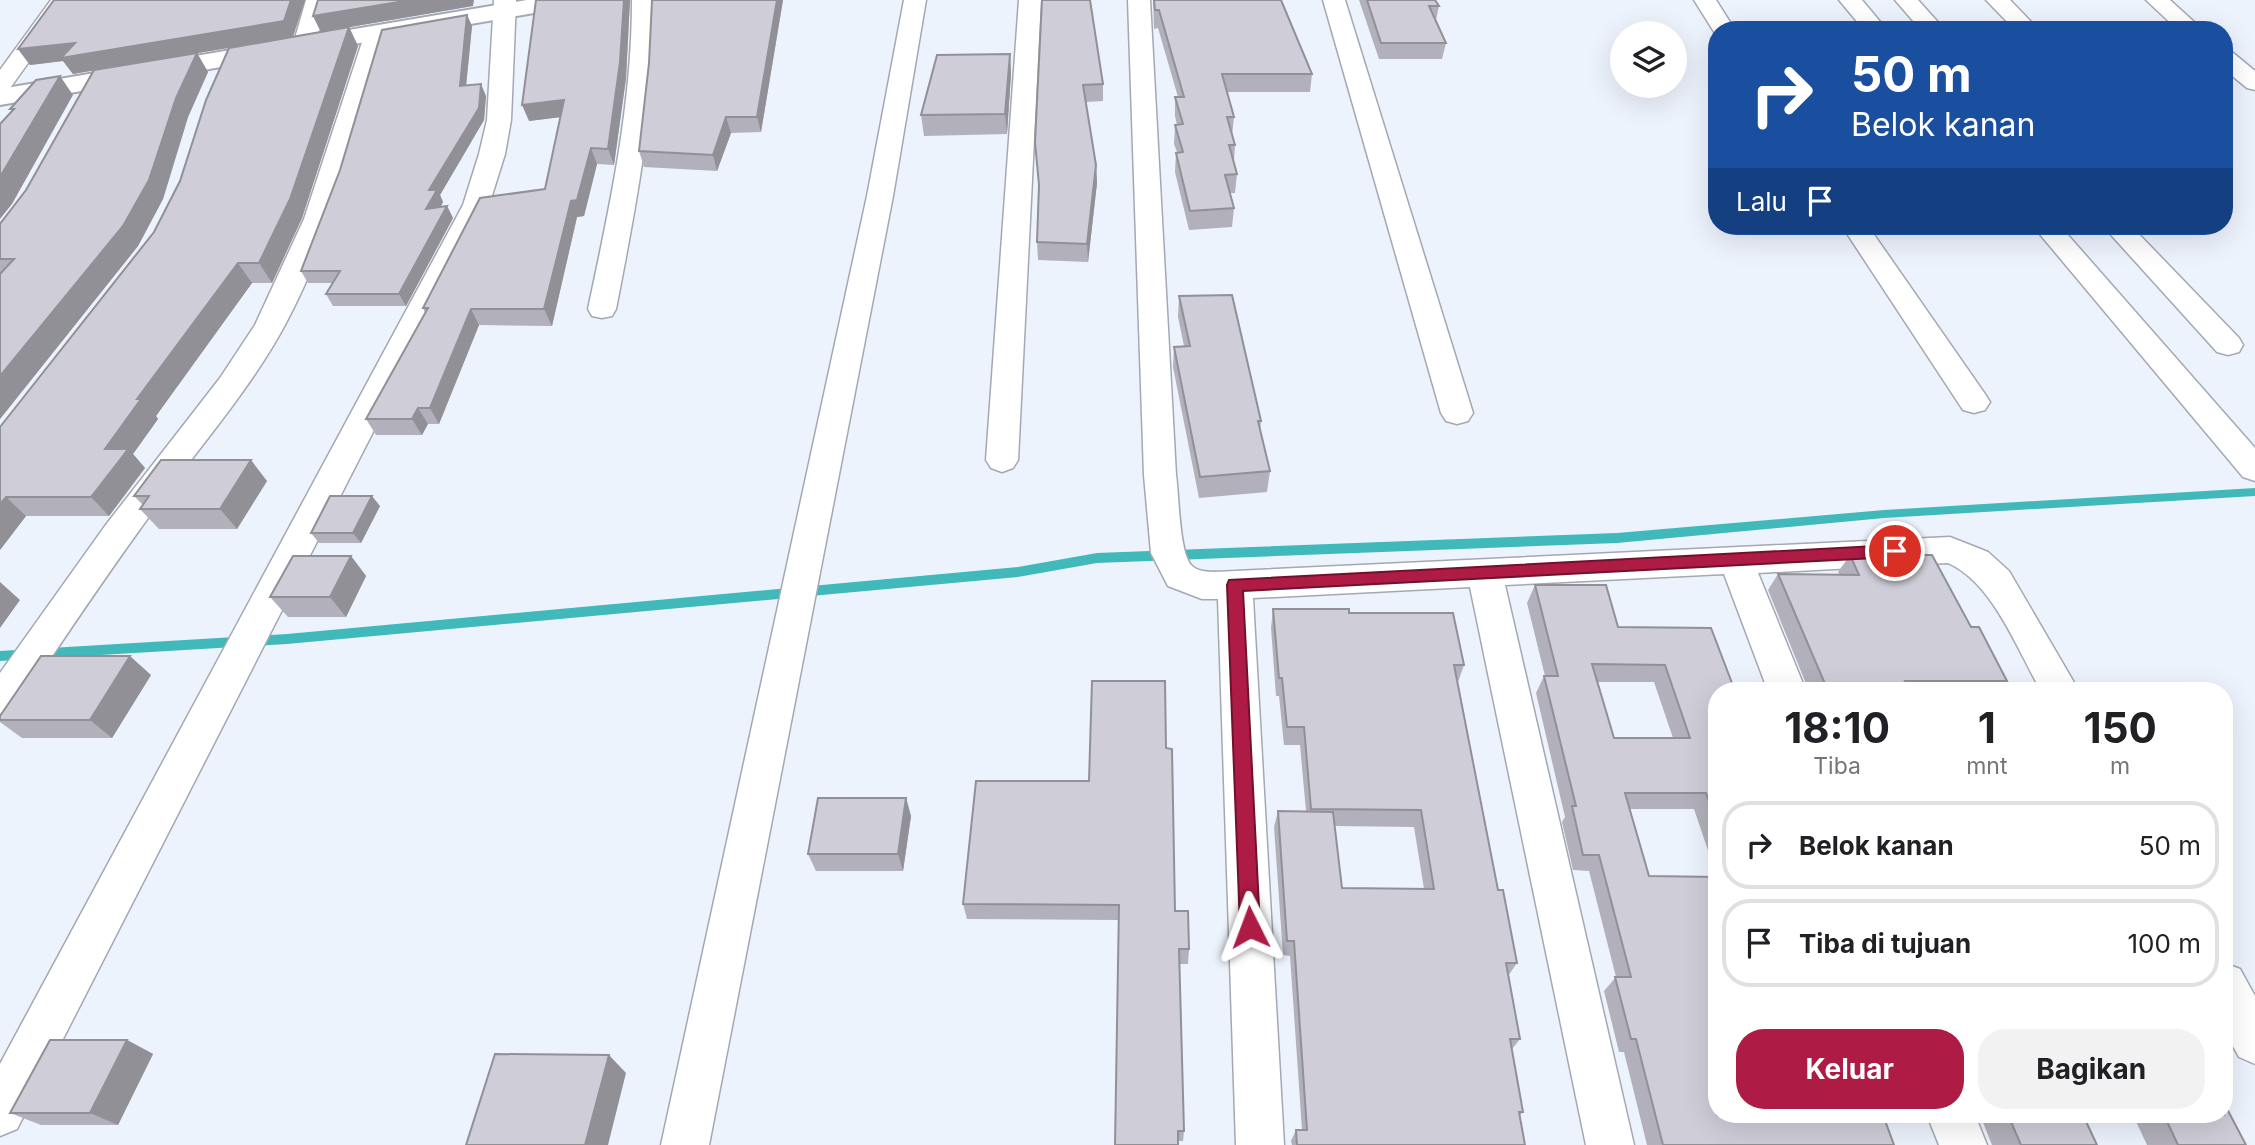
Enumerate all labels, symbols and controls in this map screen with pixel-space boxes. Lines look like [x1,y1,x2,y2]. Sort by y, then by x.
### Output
map controls [1610,21,1687,98]
button: layers [1610,21,1687,98]
text: 50 m [1851,45,1972,104]
icon: right [1736,49,1827,140]
text: Belok kanan [1851,105,2035,144]
icon: arrive [1801,182,1839,220]
text: Lalu [1736,186,1787,217]
pin [1865,521,1925,581]
icon: arrive [1876,532,1914,570]
text: 18:10 [1784,702,1890,753]
text: 1 [1978,702,1996,753]
text: 150 [2084,702,2157,753]
text: Tiba [1813,752,1861,780]
text: mnt [1966,752,2007,780]
text: m [2110,752,2130,780]
icon: right [1740,826,1778,864]
text: Belok kanan [1799,830,1954,861]
text: 50 m [2139,830,2201,861]
position arrow [1213,890,1287,964]
icon: arrive [1740,924,1778,962]
text: Tiba di tujuan [1799,928,1971,959]
text: 100 m [2128,928,2201,959]
button: Keluar [1736,1029,1964,1109]
button: Bagikan [1978,1029,2205,1109]

